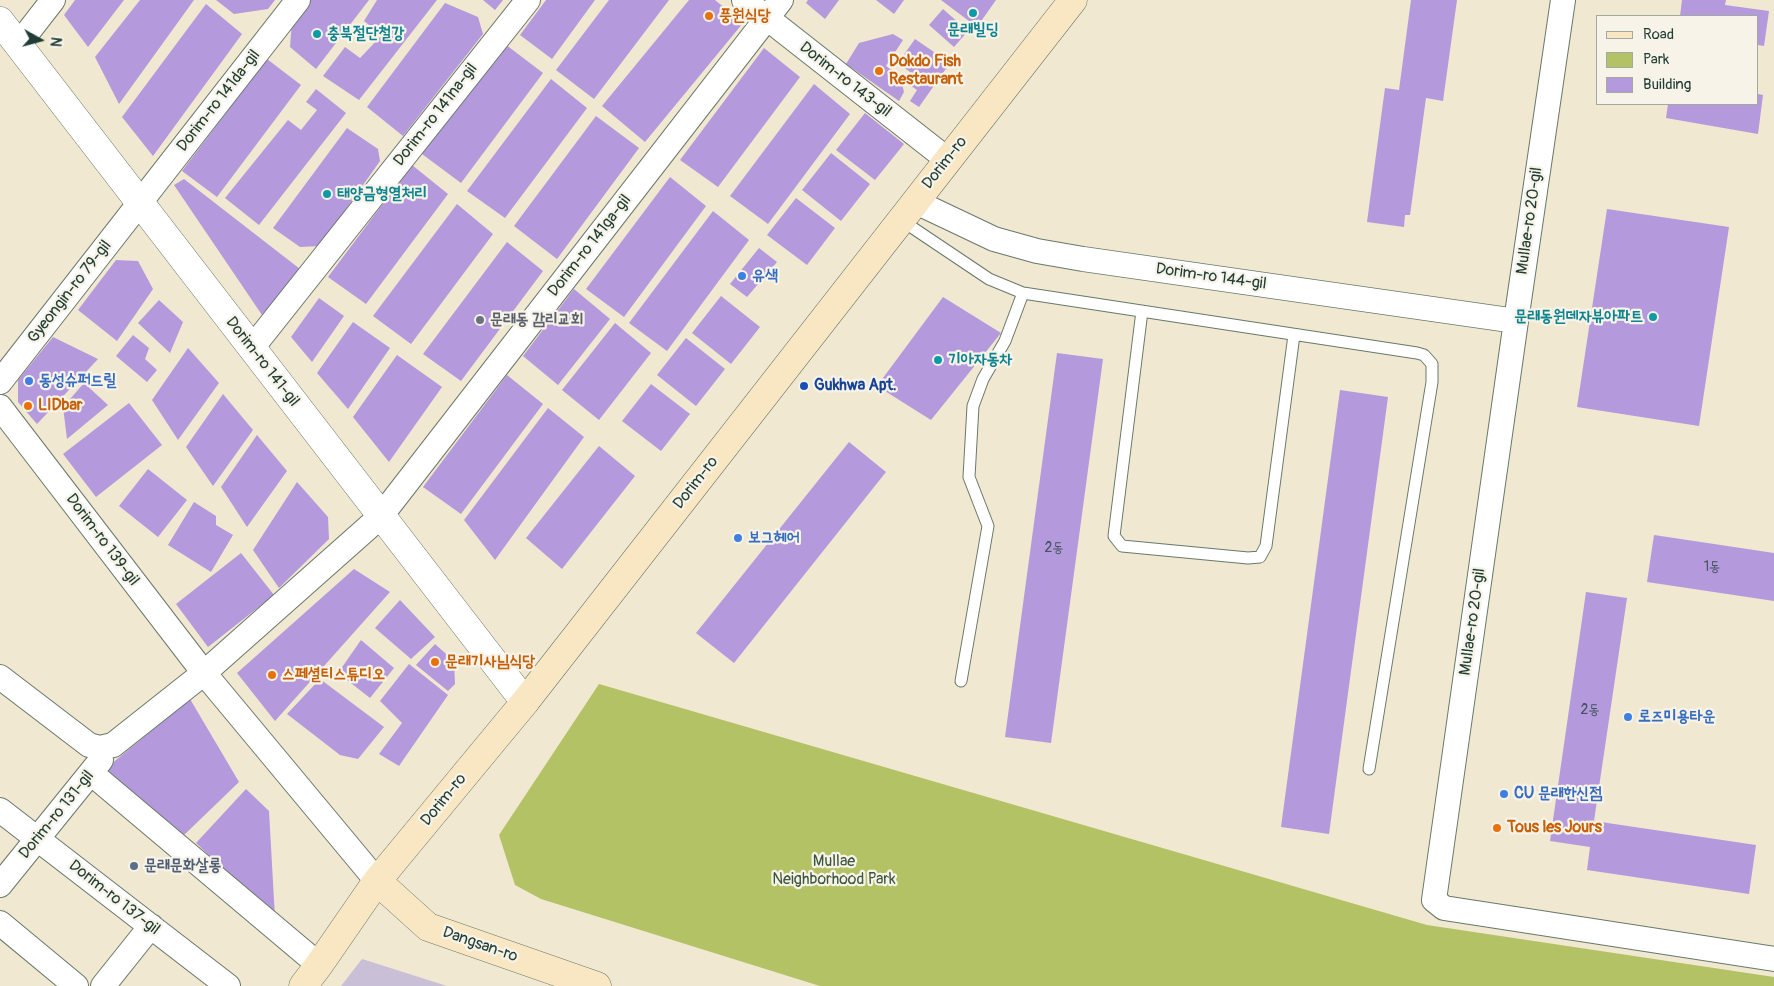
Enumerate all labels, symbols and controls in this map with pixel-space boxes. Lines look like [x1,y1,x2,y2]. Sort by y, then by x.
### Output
place label: 풍원식당 [719,6,771,26]
marker: 문래빌딩 [967,7,979,19]
marker: 풍원식당 [703,10,715,22]
north arrow [15,15,65,65]
legend [1596,15,1759,105]
place label: 문래빌딩 [947,20,999,40]
place label: 충북절단철강 [327,24,404,44]
text: Road [1643,25,1674,44]
marker: 충북절단철강 [311,28,323,40]
text: N [46,36,64,48]
street label: Dorim-ro 143-gil [795,38,895,122]
street label: Dorim-ro 141da-gil [173,46,265,156]
text: Park [1643,50,1669,69]
place label: Dokdo Fish Restaurant [889,52,963,90]
street label: Dorim-ro 141na-gil [390,60,482,170]
marker: Dokdo Fish Restaurant [873,65,885,77]
text: Building [1643,75,1691,94]
street label: Dorim-ro [918,133,972,193]
street label: Mullae-ro 20-gil [1513,166,1547,276]
place label: 태양금형열처리 [337,184,427,204]
marker: 태양금형열처리 [321,188,333,200]
street label: Dorim-ro 141ga-gil [544,191,636,301]
street label: Gyeongin-ro 79-gil [24,237,116,347]
street label: Dorim-ro 144-gil [1154,260,1268,294]
place label: 유색 [752,266,778,286]
marker: 유색 [736,270,748,282]
place label: 문래동원데자뷰아파트 [1514,307,1643,327]
place label: 문래동 감리교회 [490,310,584,330]
marker: 문래동원데자뷰아파트 [1647,311,1659,323]
street label: Dorim-ro 141-gil [221,313,303,411]
marker: 문래동 감리교회 [474,314,486,326]
place label: 기아자동차 [948,350,1012,370]
marker: 기아자동차 [932,354,944,366]
place label: 동성슈퍼드릴 [39,371,116,391]
marker: 동성슈퍼드릴 [23,375,35,387]
place label: Gukhwa Apt. [814,376,896,396]
marker: Gukhwa Apt. [798,380,810,392]
place label: LIDbar [38,396,83,416]
marker: LIDbar [22,400,34,412]
street label: Dorim-ro [669,453,723,513]
street label: Dorim-ro 139-gil [61,490,143,590]
place label: 보그헤어 [748,528,800,548]
marker: 보그헤어 [732,532,744,544]
house number: 2동 [1044,540,1064,556]
house number: 1동 [1704,559,1720,575]
street label: Mullae-ro 20-gil [1456,567,1490,677]
place label: 문래기사님식당 [445,652,535,672]
marker: 문래기사님식당 [429,656,441,668]
place label: 스페셜티스튜디오 [282,665,385,685]
marker: 스페셜티스튜디오 [266,669,278,681]
house number: 2동 [1580,702,1600,718]
place label: 로즈미용타운 [1638,707,1715,727]
marker: 로즈미용타운 [1622,711,1634,723]
street label: Dorim-ro 131-gil [15,767,99,863]
street label: Dorim-ro [417,770,471,830]
place label: CU 문래한신점 [1514,784,1602,804]
marker: CU 문래한신점 [1498,788,1510,800]
place label: Tous les Jours [1507,818,1602,838]
marker: Tous les Jours [1491,822,1503,834]
park label: Mullae Neighborhood Park [772,852,896,890]
street label: Dorim-ro 137-gil [65,856,163,940]
place label: 문래문화살롱 [144,856,221,876]
marker: 문래문화살롱 [128,860,140,872]
street label: Dangsan-ro [440,923,520,967]

